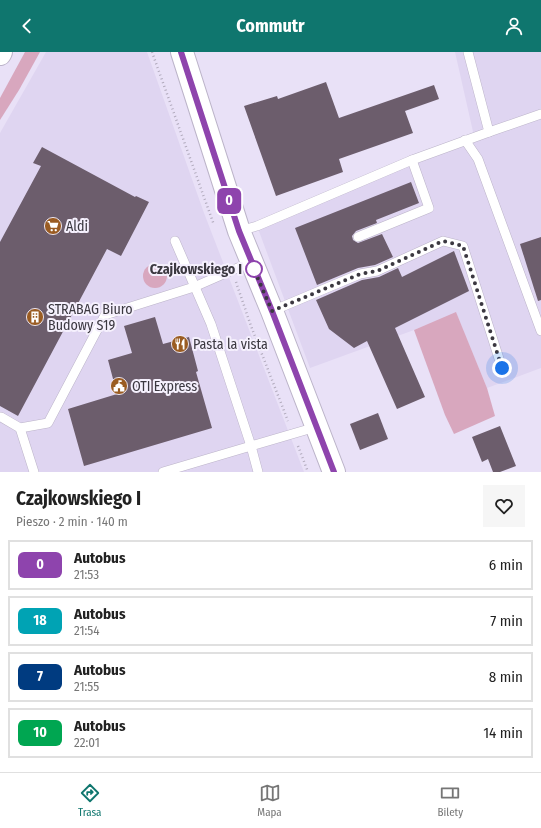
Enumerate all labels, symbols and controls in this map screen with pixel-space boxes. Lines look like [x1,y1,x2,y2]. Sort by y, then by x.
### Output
icon: back [16,15,38,37]
text: Commutr [236,15,305,37]
icon: person [503,15,525,37]
line badge: 0 [216,188,242,214]
text: 0 [225,192,233,209]
supermarket icon: Aldi [43,216,63,236]
place label: Aldi [66,218,88,235]
marker: Czajkowskiego I [245,260,263,278]
place label: Czajkowskiego I [150,261,242,278]
place label: STRABAG Biuro Budowy S19 [48,301,133,334]
building icon: STRABAG Biuro Budowy S19 [25,307,45,327]
restaurant icon: Pasta la vista [170,334,190,354]
place label: Pasta la vista [193,336,268,353]
your location [492,358,512,378]
public building icon: OTI Express [109,376,129,396]
place label: OTI Express [132,378,197,395]
button: heart [483,485,525,527]
text: Czajkowskiego I [16,487,141,510]
text: Pieszo · 2 min · 140 m [16,514,128,529]
text: Autobus [74,549,125,567]
text: 0 [36,556,44,573]
text: 6 min [489,556,523,574]
text: 21:53 [74,567,99,582]
text: Autobus [74,605,125,623]
text: 18 [33,612,47,629]
text: 7 min [490,612,523,630]
text: 21:54 [74,623,100,638]
text: Autobus [74,661,125,679]
text: 7 [37,668,43,685]
text: 8 min [489,668,523,686]
text: 21:55 [74,679,99,694]
text: Autobus [74,717,125,735]
text: 10 [33,724,47,741]
text: 14 min [483,724,523,742]
text: 22:01 [74,735,100,750]
tab: Trasa [78,782,102,819]
tab: Mapa [257,782,282,819]
tab: Bilety [438,782,463,819]

